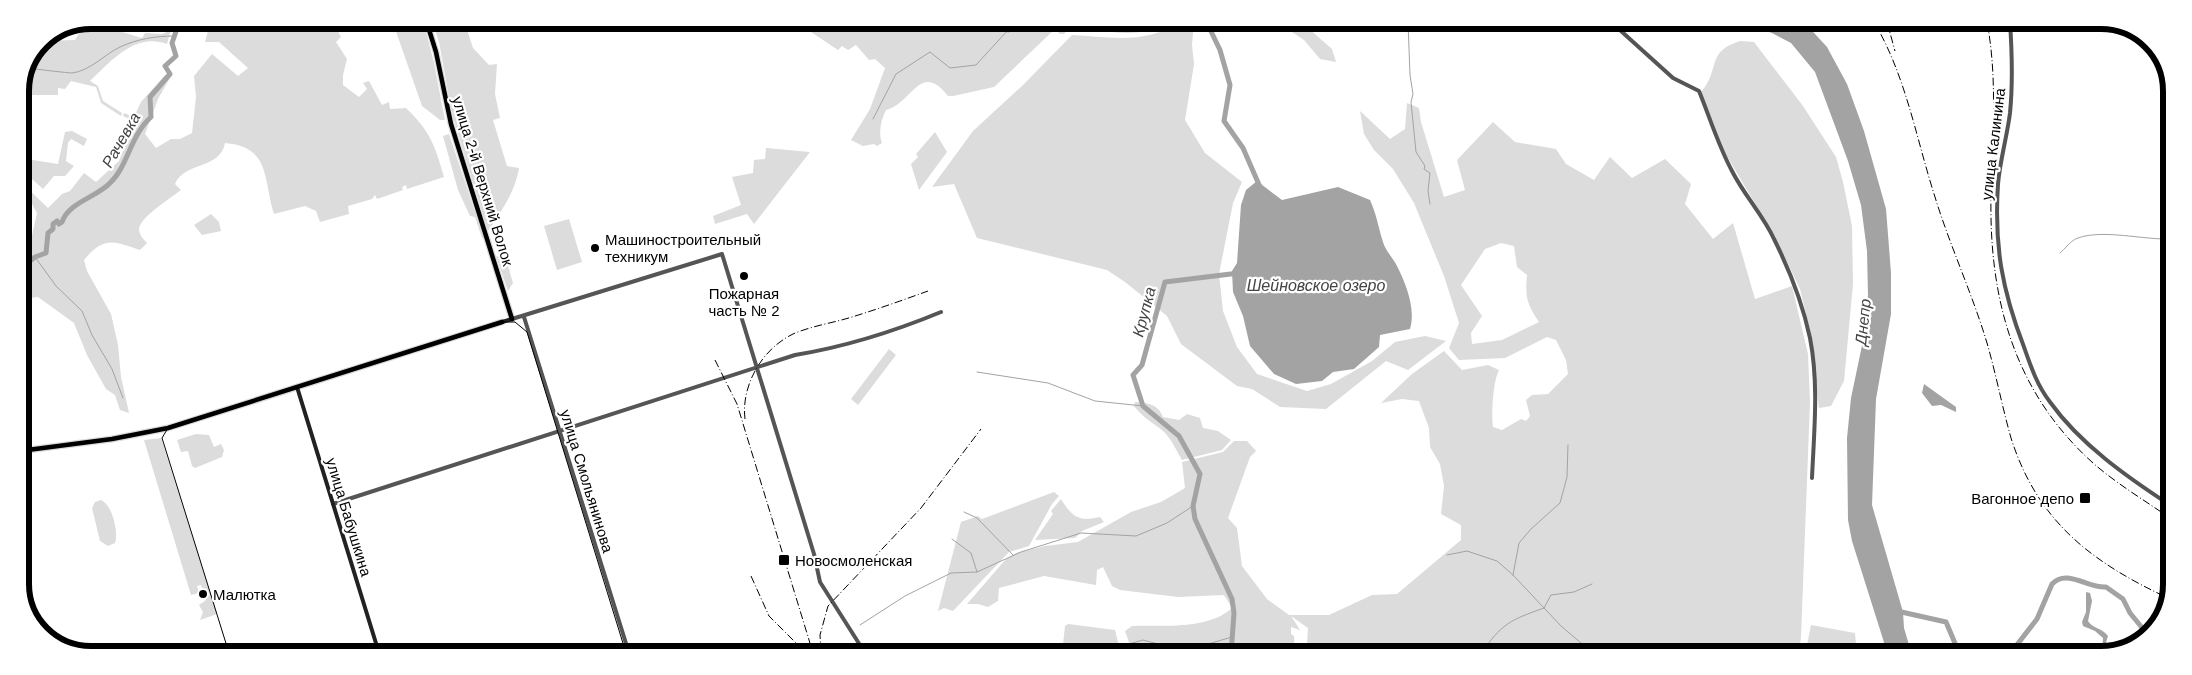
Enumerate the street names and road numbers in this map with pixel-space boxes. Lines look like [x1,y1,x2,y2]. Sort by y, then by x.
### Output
street label: улица Калинина [1978,86,2008,201]
street label: улица 2-й Верхний Волок [449,94,517,268]
street label: улица Смольянинова [557,407,617,555]
street label: улица Бабушкина [323,456,375,579]

